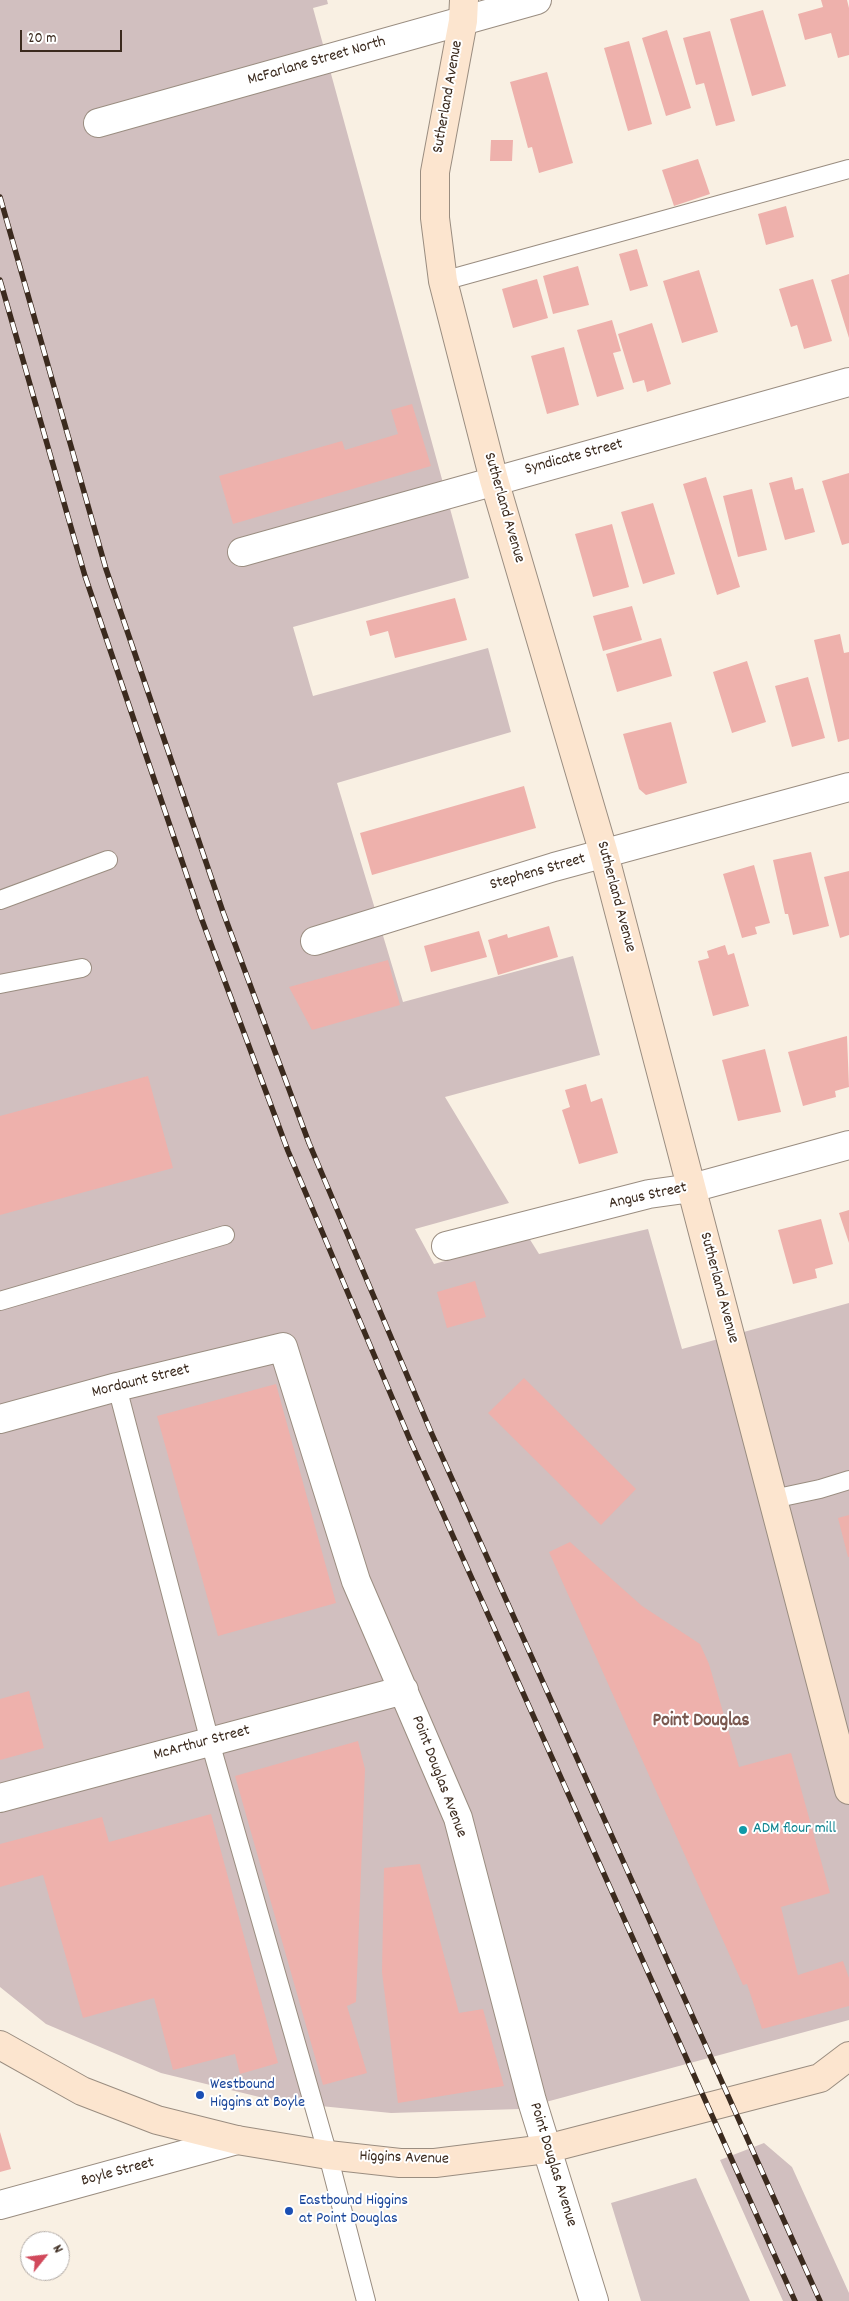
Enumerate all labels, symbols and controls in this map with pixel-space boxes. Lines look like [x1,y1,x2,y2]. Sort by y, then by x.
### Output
scale bar [22,20,125,52]
text: 20 m [28,28,56,50]
street label: McFarlane Street North [246,33,388,91]
street label: Sutherland Avenue [430,39,468,155]
street label: Syndicate Street [523,436,625,480]
street label: Sutherland Avenue [478,451,528,565]
street label: Sutherland Avenue [591,840,639,954]
street label: Stephens Street [488,850,588,896]
street label: Angus Street [607,1179,689,1215]
street label: Sutherland Avenue [694,1231,742,1345]
street label: Mordaunt Street [90,1361,192,1403]
district label: Point Douglas [653,1711,749,1733]
street label: Point Douglas Avenue [406,1713,470,1841]
street label: McArthur Street [152,1722,252,1766]
place label: ADM flour mill [753,1820,836,1840]
marker: ADM flour mill [737,1824,749,1836]
place label: Westbound Higgins at Boyle [210,2076,305,2114]
marker: Westbound Higgins at Boyle [194,2089,206,2101]
street label: Point Douglas Avenue [524,2100,580,2230]
street label: Higgins Avenue [359,2148,449,2170]
street label: Boyle Street [79,2154,157,2192]
place label: Eastbound Higgins at Point Douglas [299,2192,408,2230]
marker: Eastbound Higgins at Point Douglas [283,2205,295,2217]
north arrow [20,2231,70,2281]
text: N [47,2241,68,2257]

